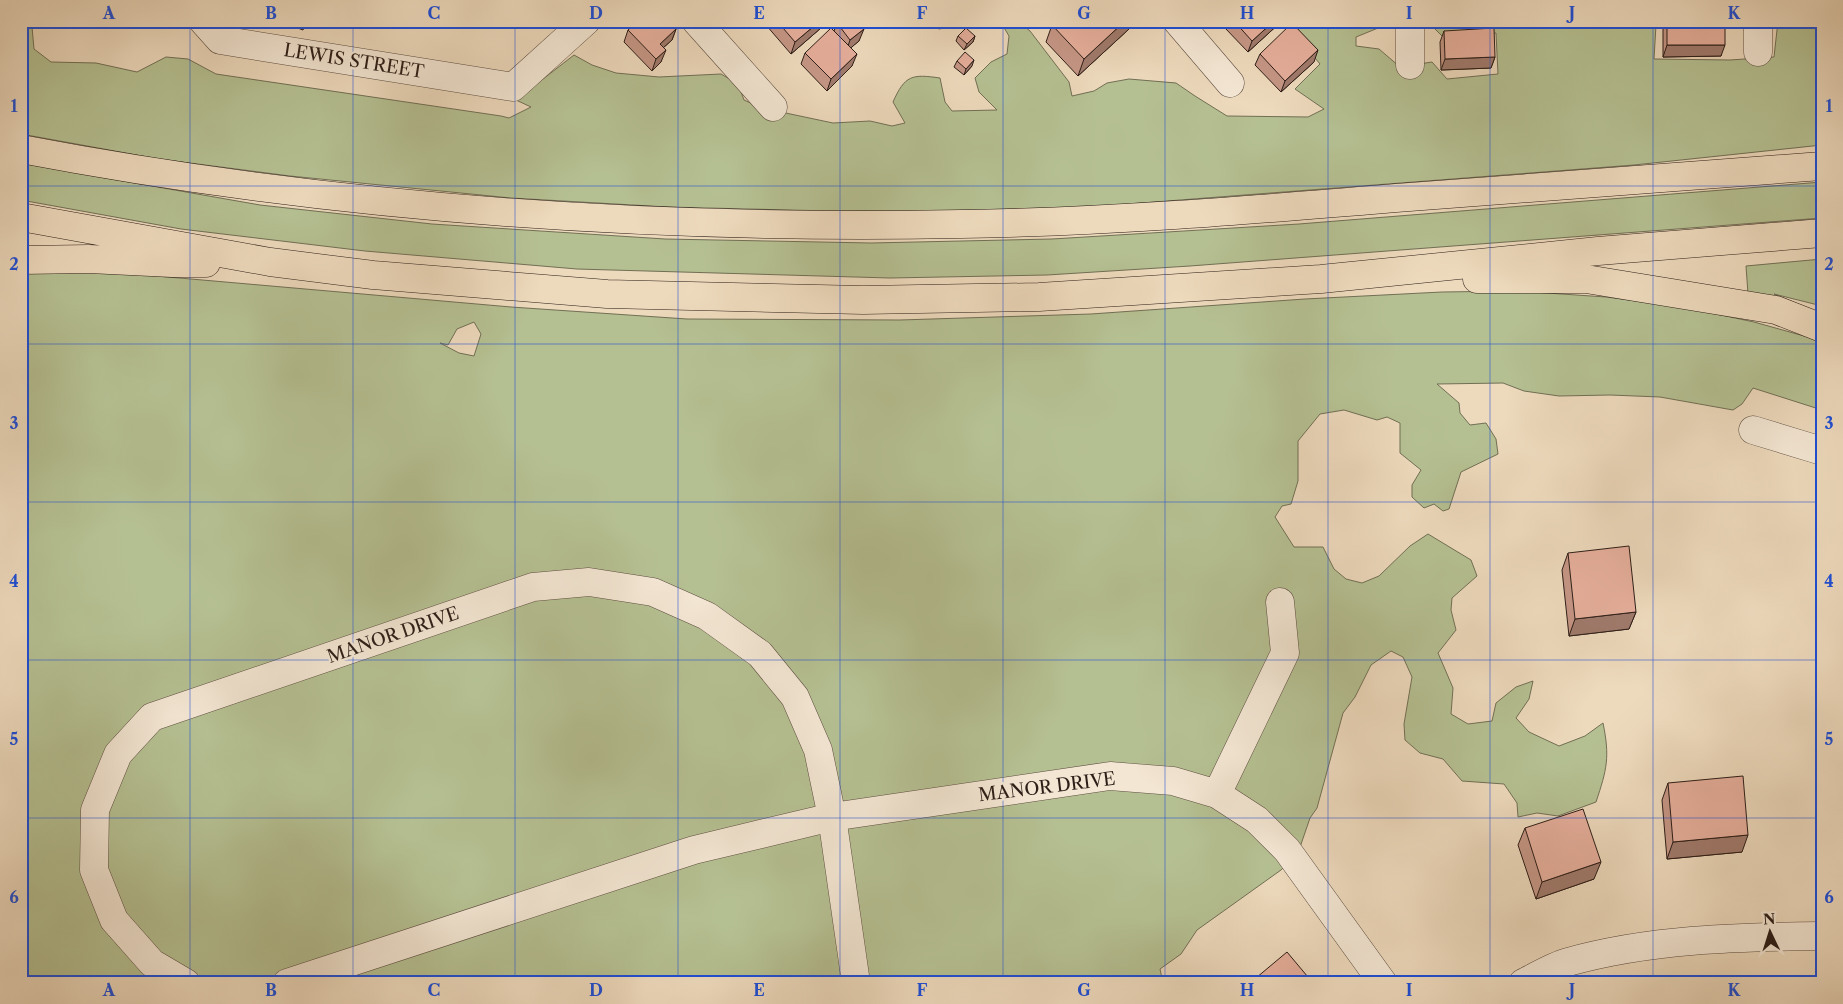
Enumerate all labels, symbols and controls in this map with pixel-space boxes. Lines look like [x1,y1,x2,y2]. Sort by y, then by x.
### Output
text: A [102,3,116,23]
text: B [265,3,277,23]
text: C [428,3,440,23]
text: D [589,3,603,23]
text: E [753,3,765,23]
text: F [917,3,928,23]
text: G [1077,3,1091,23]
text: H [1240,3,1254,23]
text: I [1406,3,1413,23]
text: J [1566,3,1575,23]
text: K [1728,3,1742,23]
street label: LEWIS STREET [282,39,426,83]
text: 1 [10,96,18,116]
text: 1 [1825,96,1833,116]
text: 2 [9,254,19,274]
text: 2 [1824,254,1834,274]
text: 3 [9,413,19,433]
text: 3 [1824,413,1834,433]
text: 4 [9,571,19,591]
text: 4 [1824,571,1834,591]
street label: MANOR DRIVE [324,602,462,668]
text: 5 [10,729,19,749]
text: 5 [1825,729,1834,749]
street label: MANOR DRIVE [977,768,1117,806]
text: 6 [9,887,19,907]
text: 6 [1824,887,1834,907]
north arrow [1746,906,1796,956]
text: N [1762,910,1776,928]
text: A [102,980,116,1000]
text: B [265,980,277,1000]
text: C [428,980,440,1000]
text: D [589,980,603,1000]
text: E [753,980,765,1000]
text: F [917,980,928,1000]
text: G [1077,980,1091,1000]
text: H [1240,980,1254,1000]
text: I [1406,980,1413,1000]
text: J [1566,980,1575,1000]
text: K [1728,980,1742,1000]

